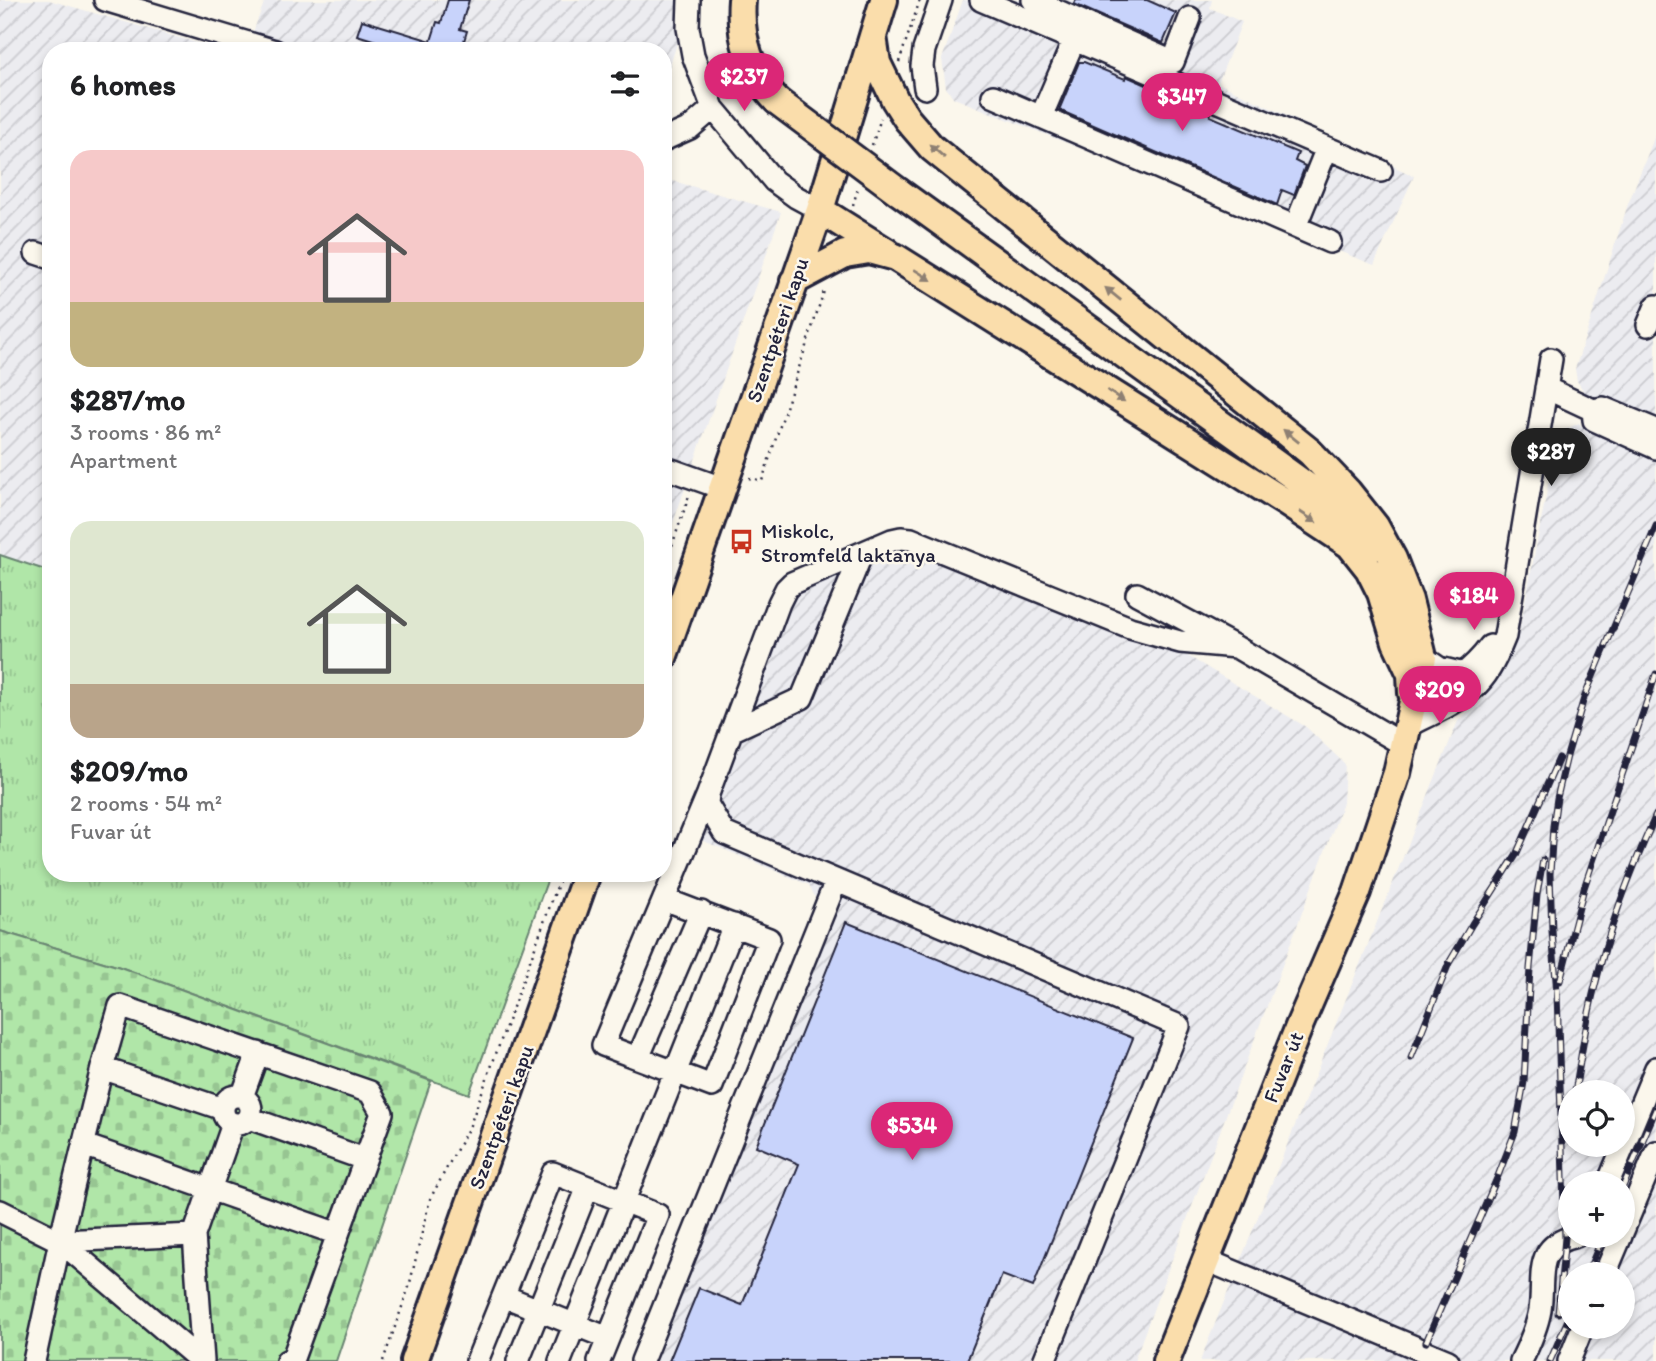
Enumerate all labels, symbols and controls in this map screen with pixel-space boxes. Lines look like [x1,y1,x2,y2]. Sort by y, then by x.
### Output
pin: $237 [703,54,785,113]
text: $237 [720,62,768,90]
icon: filters [606,65,644,103]
text: 6 homes [70,66,176,103]
pin: $347 [1141,74,1223,133]
text: $347 [1157,82,1207,110]
one-way arrow [928,143,945,159]
icon: home [294,195,420,321]
street label: Szentpéteri kapu [740,254,814,406]
one-way arrow [913,268,932,281]
one-way arrow [1105,286,1123,301]
text: $287/mo [70,381,185,418]
one-way arrow [1106,389,1125,402]
text: 3 rooms · 86 m² [70,418,222,446]
pin: $287 [1510,428,1592,488]
one-way arrow [1282,429,1300,444]
text: $287 [1527,437,1575,465]
text: Apartment [70,446,177,474]
one-way arrow [1298,511,1317,524]
place label: Miskolc, Stromfeld laktanya [761,518,936,567]
bus stop icon: Miskolc, Stromfeld laktanya [727,528,755,556]
icon: home [294,566,420,692]
pin: $184 [1433,572,1515,632]
text: $184 [1450,581,1498,609]
pin: $209 [1399,666,1481,726]
text: $209 [1415,675,1465,703]
text: $209/mo [70,752,188,789]
text: 2 rooms · 54 m² [70,789,222,817]
text: Fuvar út [70,817,151,845]
street label: Fuvar út [1258,1028,1309,1106]
street label: Szentpéteri kapu [463,1041,539,1193]
map controls [1558,1080,1635,1339]
button: locate [1558,1080,1635,1157]
pin: $534 [871,1102,953,1162]
text: $534 [887,1111,937,1139]
button: + [1558,1171,1635,1248]
button: − [1558,1262,1635,1339]

